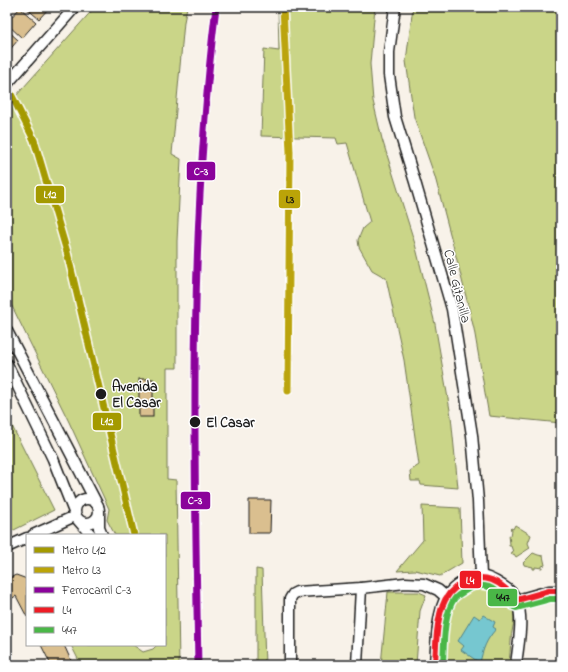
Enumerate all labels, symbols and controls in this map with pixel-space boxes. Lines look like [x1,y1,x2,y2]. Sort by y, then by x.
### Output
line badge: C-3 [186,161,216,181]
text: C-3 [194,164,209,180]
line badge: L12 [35,185,65,204]
text: L12 [43,187,57,203]
line badge: L3 [278,189,301,209]
text: L3 [286,192,295,208]
street label: Calle Gitanilla [437,247,476,325]
place label: Avenida El Casar [112,377,161,414]
marker: Avenida El Casar [94,387,108,401]
line badge: L12 [92,412,122,431]
place label: El Casar [206,413,255,434]
text: L12 [100,414,114,430]
marker: El Casar [188,415,202,429]
line badge: C-3 [180,491,211,510]
text: C-3 [188,493,203,509]
legend [26,534,166,646]
text: Metro L12 [62,542,106,560]
text: Metro L3 [62,562,101,580]
line badge: L4 [459,570,482,589]
text: L4 [466,573,475,589]
text: Ferrocarril C-3 [61,582,131,600]
line badge: 447 [487,588,518,607]
text: 447 [495,590,510,606]
text: L4 [62,602,71,620]
text: 447 [62,622,77,640]

